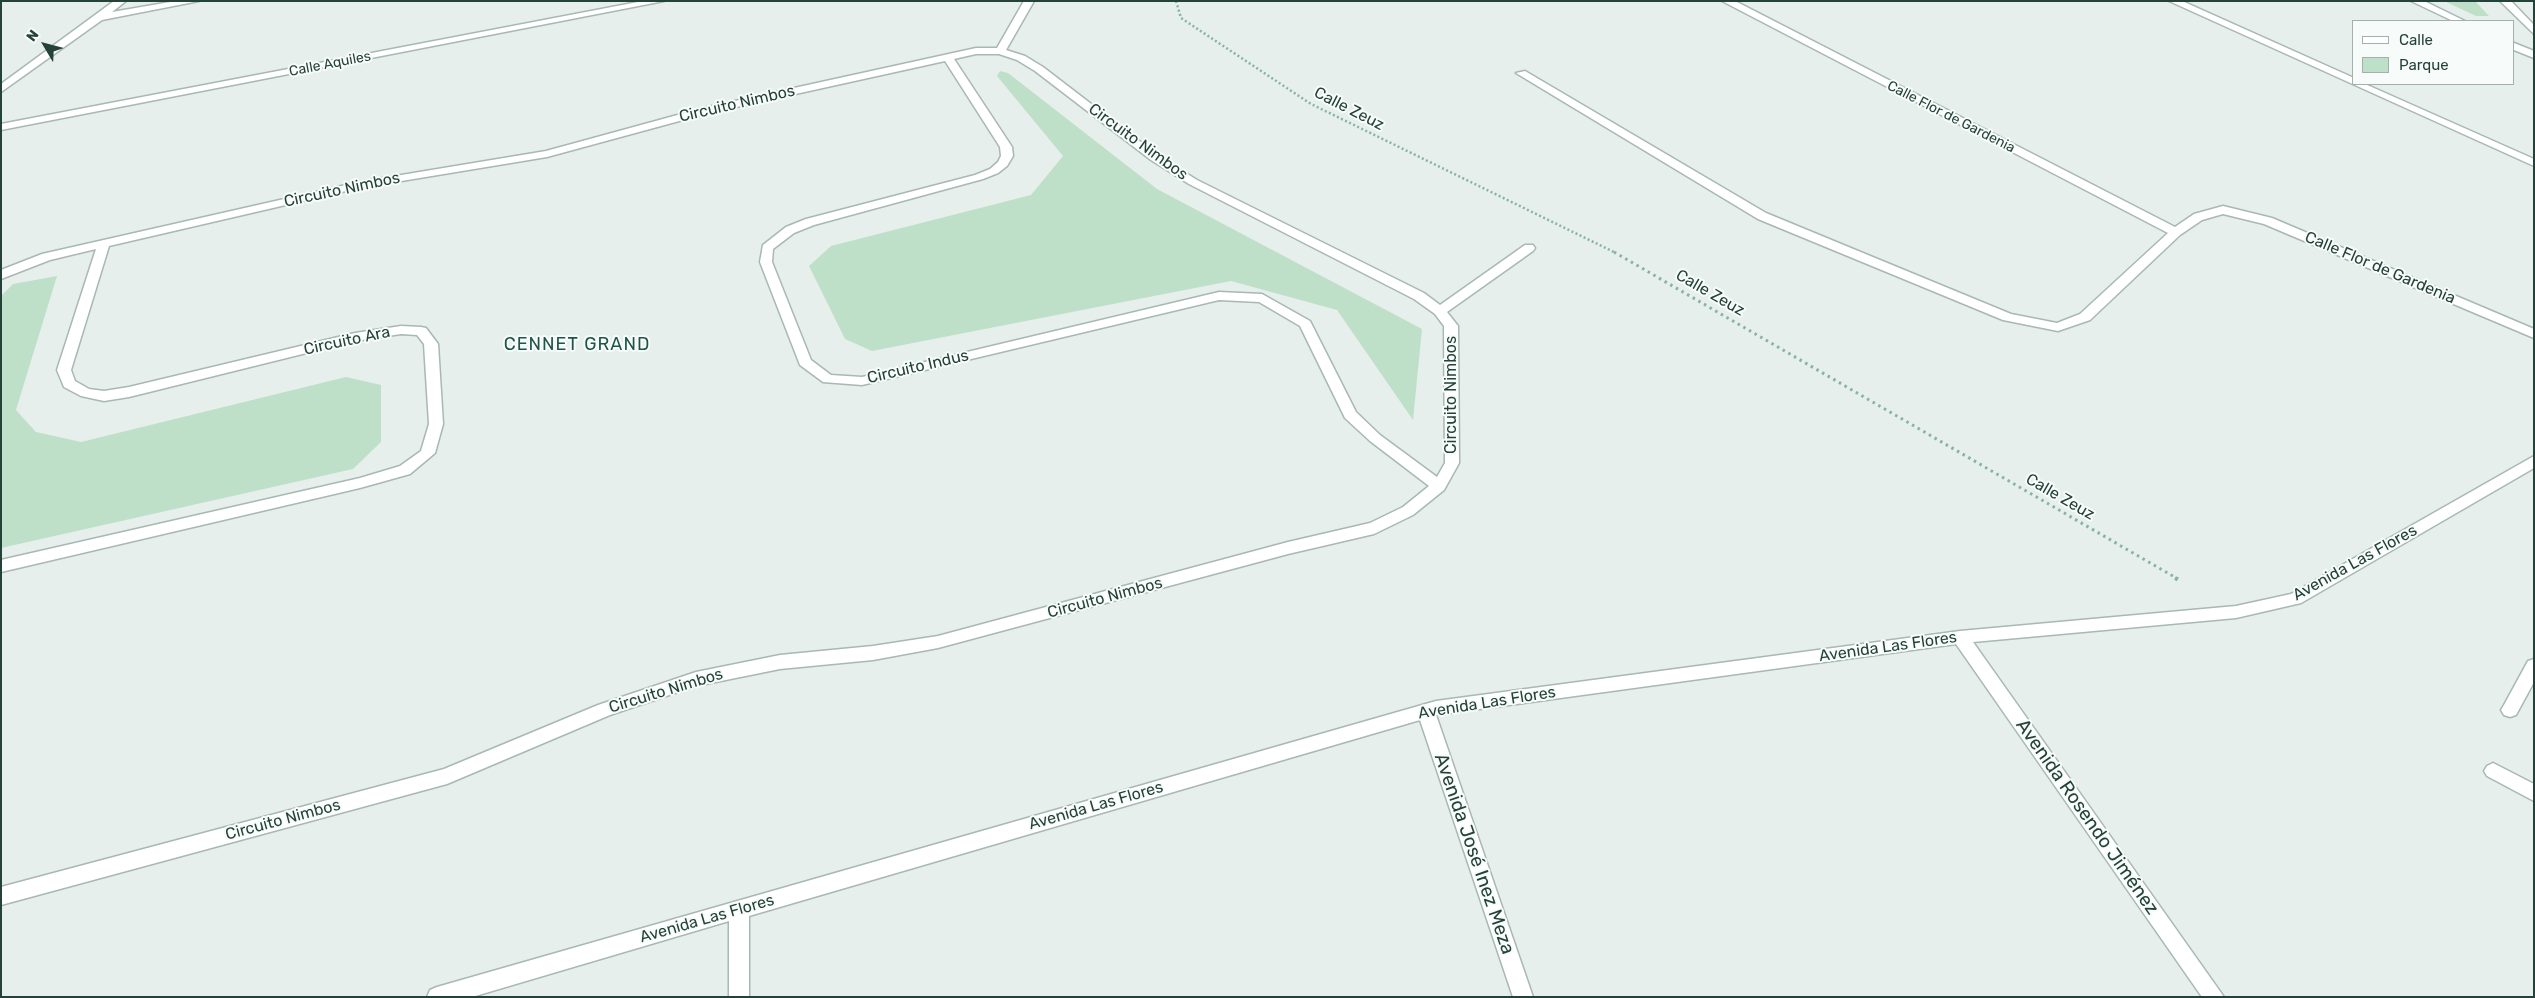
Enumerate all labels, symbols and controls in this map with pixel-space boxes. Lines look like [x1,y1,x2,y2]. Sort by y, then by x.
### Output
north arrow [20,20,70,70]
legend [2352,20,2515,85]
text: N [23,27,42,45]
text: Calle [2399,31,2433,49]
street label: Calle Aquiles [288,48,372,80]
text: Parque [2399,56,2449,74]
street label: Calle Flor de Gardenia [1884,77,2018,157]
street label: Circuito Nimbos [677,81,797,127]
street label: Calle Zeuz [1311,83,1387,135]
street label: Circuito Nimbos [1085,99,1191,185]
street label: Circuito Nimbos [282,168,402,212]
street label: Calle Flor de Gardenia [2302,228,2458,308]
street label: Calle Zeuz [1672,266,1748,320]
street label: Circuito Ara [302,322,392,360]
district label: CENNET GRAND [502,334,652,356]
street label: Circuito Nimbos [1441,336,1461,454]
street label: Circuito Indus [865,346,971,388]
street label: Calle Zeuz [2022,470,2098,524]
street label: Avenida Las Flores [2290,521,2420,605]
street label: Circuito Nimbos [1045,573,1165,623]
street label: Avenida Las Flores [1818,628,1958,666]
street label: Circuito Nimbos [607,665,725,717]
street label: Avenida Las Flores [1417,683,1557,723]
street label: Avenida Rosendo Jiménez [2011,715,2163,919]
street label: Avenida José Inez Meza [1429,751,1519,957]
street label: Avenida Las Flores [1027,778,1165,834]
street label: Circuito Nimbos [223,795,343,845]
street label: Avenida Las Flores [638,891,776,947]

